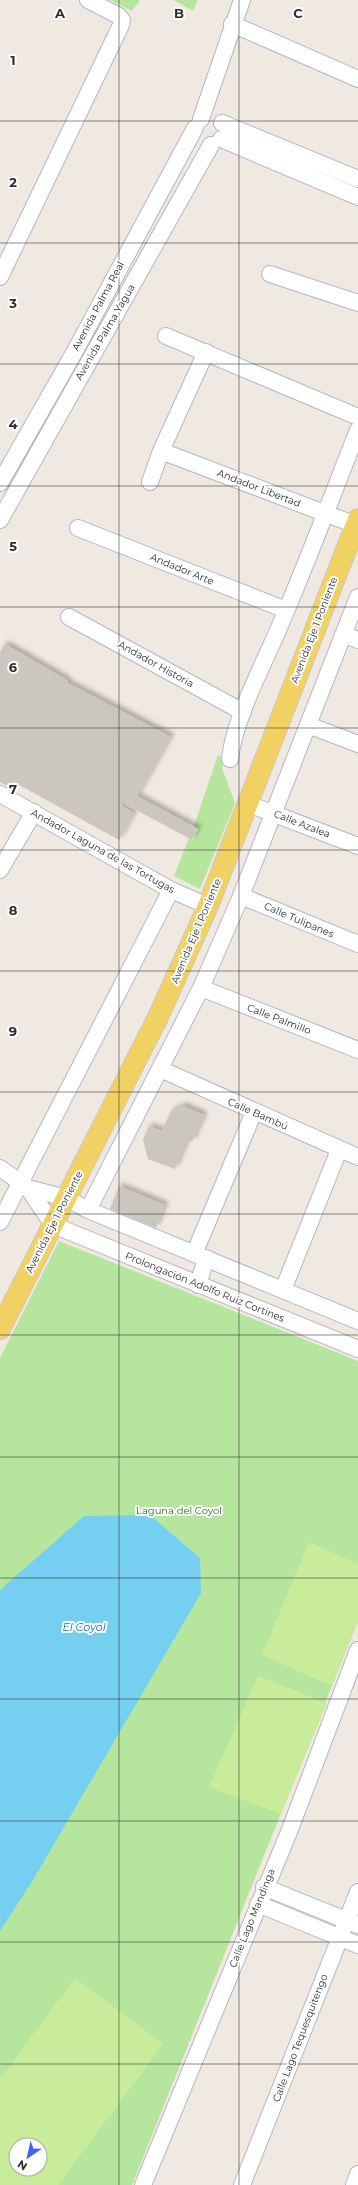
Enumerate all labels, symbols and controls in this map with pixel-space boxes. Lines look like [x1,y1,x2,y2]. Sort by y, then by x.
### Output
text: A [54,5,66,21]
text: B [174,5,184,21]
text: C [293,5,303,21]
text: 1 [10,52,16,68]
text: 2 [9,174,17,190]
street label: Avenida Palma Real [69,259,127,353]
street label: Avenida Palma Yagua [72,282,138,382]
text: 3 [8,295,17,311]
text: 4 [9,416,18,432]
street label: Andador Libertad [215,466,303,510]
text: 5 [9,538,17,554]
street label: Andador Arte [148,550,216,588]
street label: Avenida Eje 1 Poniente [288,575,340,685]
street label: Andador Historia [116,638,196,690]
text: 6 [9,659,18,675]
text: 7 [9,781,17,797]
street label: Andador Laguna de las Tortugas [29,806,177,896]
street label: Calle Azalea [272,807,332,841]
street label: Avenida Eje 1 Poniente [168,877,224,985]
street label: Calle Tulipanes [262,899,336,941]
text: 8 [9,902,18,918]
street label: Calle Palmillo [245,1001,313,1037]
text: 9 [9,1023,17,1039]
street label: Calle Bambú [226,1095,290,1133]
street label: Avenida Eje 1 Poniente [23,1169,85,1275]
street label: Prolongación Adolfo Ruiz Cortines [123,1249,287,1325]
park label: Laguna del Coyol [136,1504,222,1517]
water label: El Coyol [62,1620,106,1634]
street label: Calle Lago Mandinga [226,1867,278,1969]
street label: Calle Lago Tequesquitengo [270,1972,330,2104]
north arrow [8,2137,48,2177]
text: N [15,2157,30,2174]

